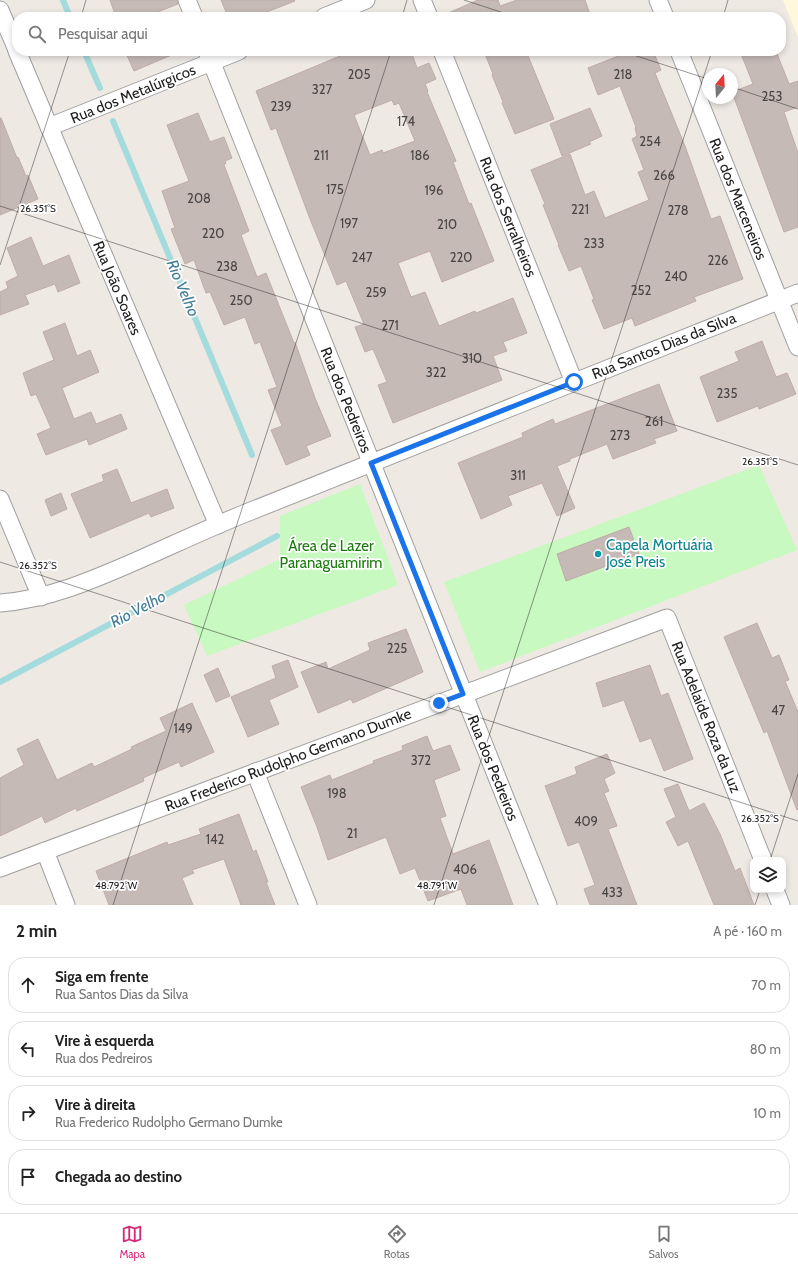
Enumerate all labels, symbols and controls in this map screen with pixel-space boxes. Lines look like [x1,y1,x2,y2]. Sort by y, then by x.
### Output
search box [12,12,786,56]
icon: search [26,23,48,45]
text: Pesquisar aqui [58,25,148,43]
street label: Rua dos Metalúrgicos [68,61,198,127]
house number: 205 [348,66,370,82]
house number: 218 [614,66,633,82]
north arrow [702,68,738,104]
house number: 327 [312,81,333,97]
house number: 253 [762,88,782,104]
house number: 239 [270,98,292,114]
house number: 174 [397,113,415,129]
house number: 254 [639,133,661,149]
street label: Rua dos Marceneiros [705,135,771,263]
house number: 211 [313,147,329,163]
house number: 186 [410,147,430,163]
street label: Rua dos Serralheiros [476,154,540,280]
house number: 266 [653,167,675,183]
house number: 175 [326,181,344,197]
house number: 196 [424,182,444,198]
house number: 208 [187,190,211,206]
house number: 221 [571,201,589,217]
text: 26.351°S [20,202,56,215]
house number: 278 [667,202,689,218]
house number: 197 [340,215,359,231]
house number: 210 [437,216,457,232]
house number: 220 [202,225,224,241]
house number: 233 [584,235,604,251]
street label: Rua João Soares [89,238,145,338]
house number: 247 [352,249,373,265]
house number: 220 [450,249,472,265]
house number: 226 [707,252,729,268]
water label: Rio Velho [163,257,203,319]
house number: 238 [216,258,238,274]
house number: 240 [664,268,688,284]
house number: 252 [631,282,652,298]
house number: 259 [365,284,387,300]
house number: 250 [230,292,252,308]
street label: Rua Santos Dias da Silva [589,309,739,383]
house number: 271 [381,317,399,333]
street label: Rua dos Pedreiros [317,345,375,455]
house number: 310 [462,350,482,366]
house number: 322 [426,364,447,380]
route start [565,373,583,391]
house number: 235 [717,385,737,401]
house number: 261 [645,413,663,429]
house number: 273 [610,427,630,443]
text: 26.351°S [742,455,778,468]
house number: 311 [510,467,526,483]
park label: Área de Lazer Paranaguamirim [280,536,382,572]
place label: Capela Mortuária José Preis [605,536,714,571]
marker: Capela Mortuária José Preis [593,549,603,559]
text: 26.352°S [19,559,57,572]
water label: Rio Velho [107,587,169,631]
street label: Rua Adelaide Roza da Luz [667,639,745,795]
house number: 225 [387,640,407,656]
route end [430,694,448,712]
house number: 47 [771,702,785,718]
street label: Rua Frederico Rudolpho Germano Dumke [162,704,414,815]
street label: Rua dos Pedreiros [464,713,522,823]
house number: 149 [173,720,193,736]
house number: 372 [411,752,431,768]
house number: 198 [327,785,347,801]
text: 26.352°S [741,812,779,825]
house number: 409 [574,813,598,829]
house number: 21 [346,825,358,841]
house number: 142 [206,831,224,847]
map controls [750,857,786,893]
button: layers [750,857,786,893]
house number: 406 [453,861,477,877]
text: 48.792°W [95,879,138,892]
text: 48.791°W [417,879,458,892]
house number: 433 [601,884,623,900]
text: 2 min [16,921,57,941]
text: A pé · 160 m [713,923,782,939]
text: Siga em frente [55,968,148,986]
icon: ahead [17,974,39,996]
text: 70 m [751,977,781,993]
text: Rua Santos Dias da Silva [55,986,188,1002]
text: Vire à esquerda [55,1032,154,1050]
icon: left [17,1038,39,1060]
text: 80 m [750,1041,781,1057]
text: Rua dos Pedreiros [55,1050,152,1066]
text: Vire à direita [55,1096,136,1114]
icon: right [17,1102,39,1124]
text: 10 m [753,1105,781,1121]
text: Rua Frederico Rudolpho Germano Dumke [55,1114,283,1130]
icon: arrive [17,1166,39,1188]
text: Chegada ao destino [55,1168,182,1186]
tab: Mapa [119,1223,145,1261]
tab: Rotas [384,1223,410,1261]
tab: Salvos [648,1223,679,1261]

